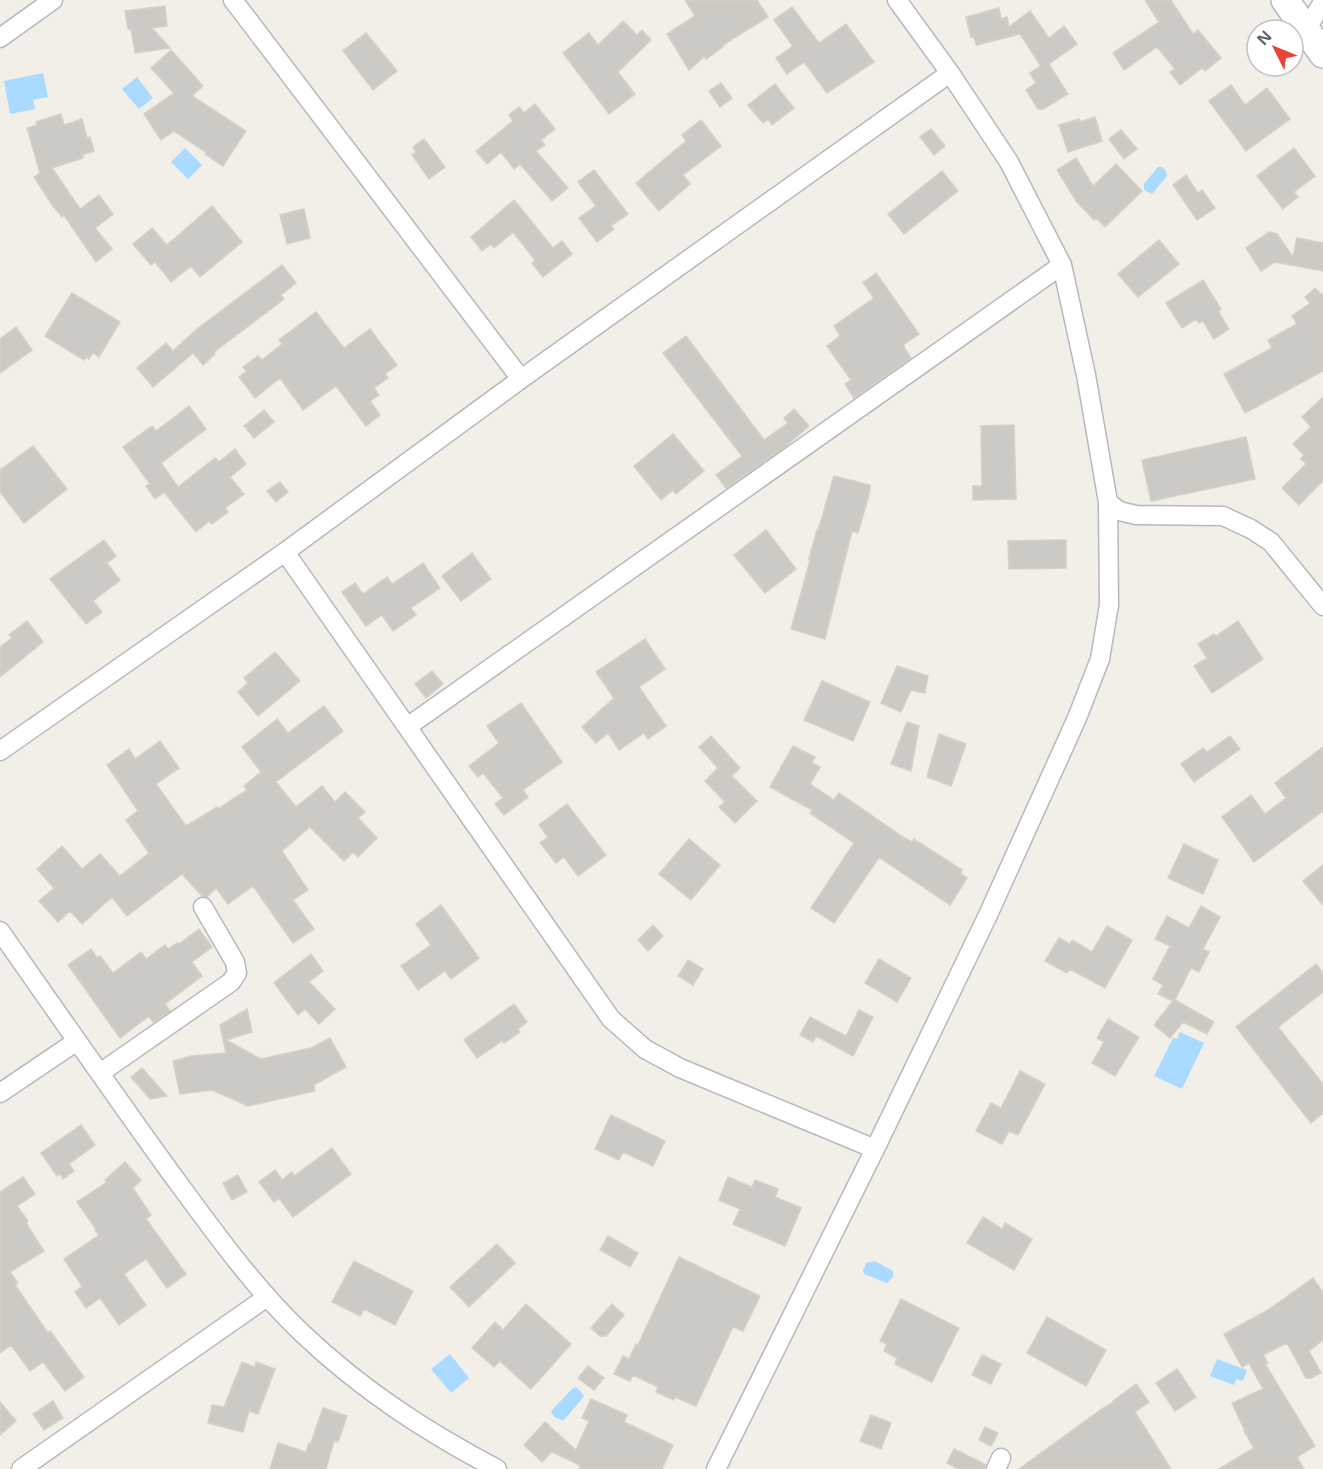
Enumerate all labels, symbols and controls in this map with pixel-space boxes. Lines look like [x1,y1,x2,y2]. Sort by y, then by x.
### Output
north arrow [1245,18,1305,78]
text: N [1252,26,1277,50]

